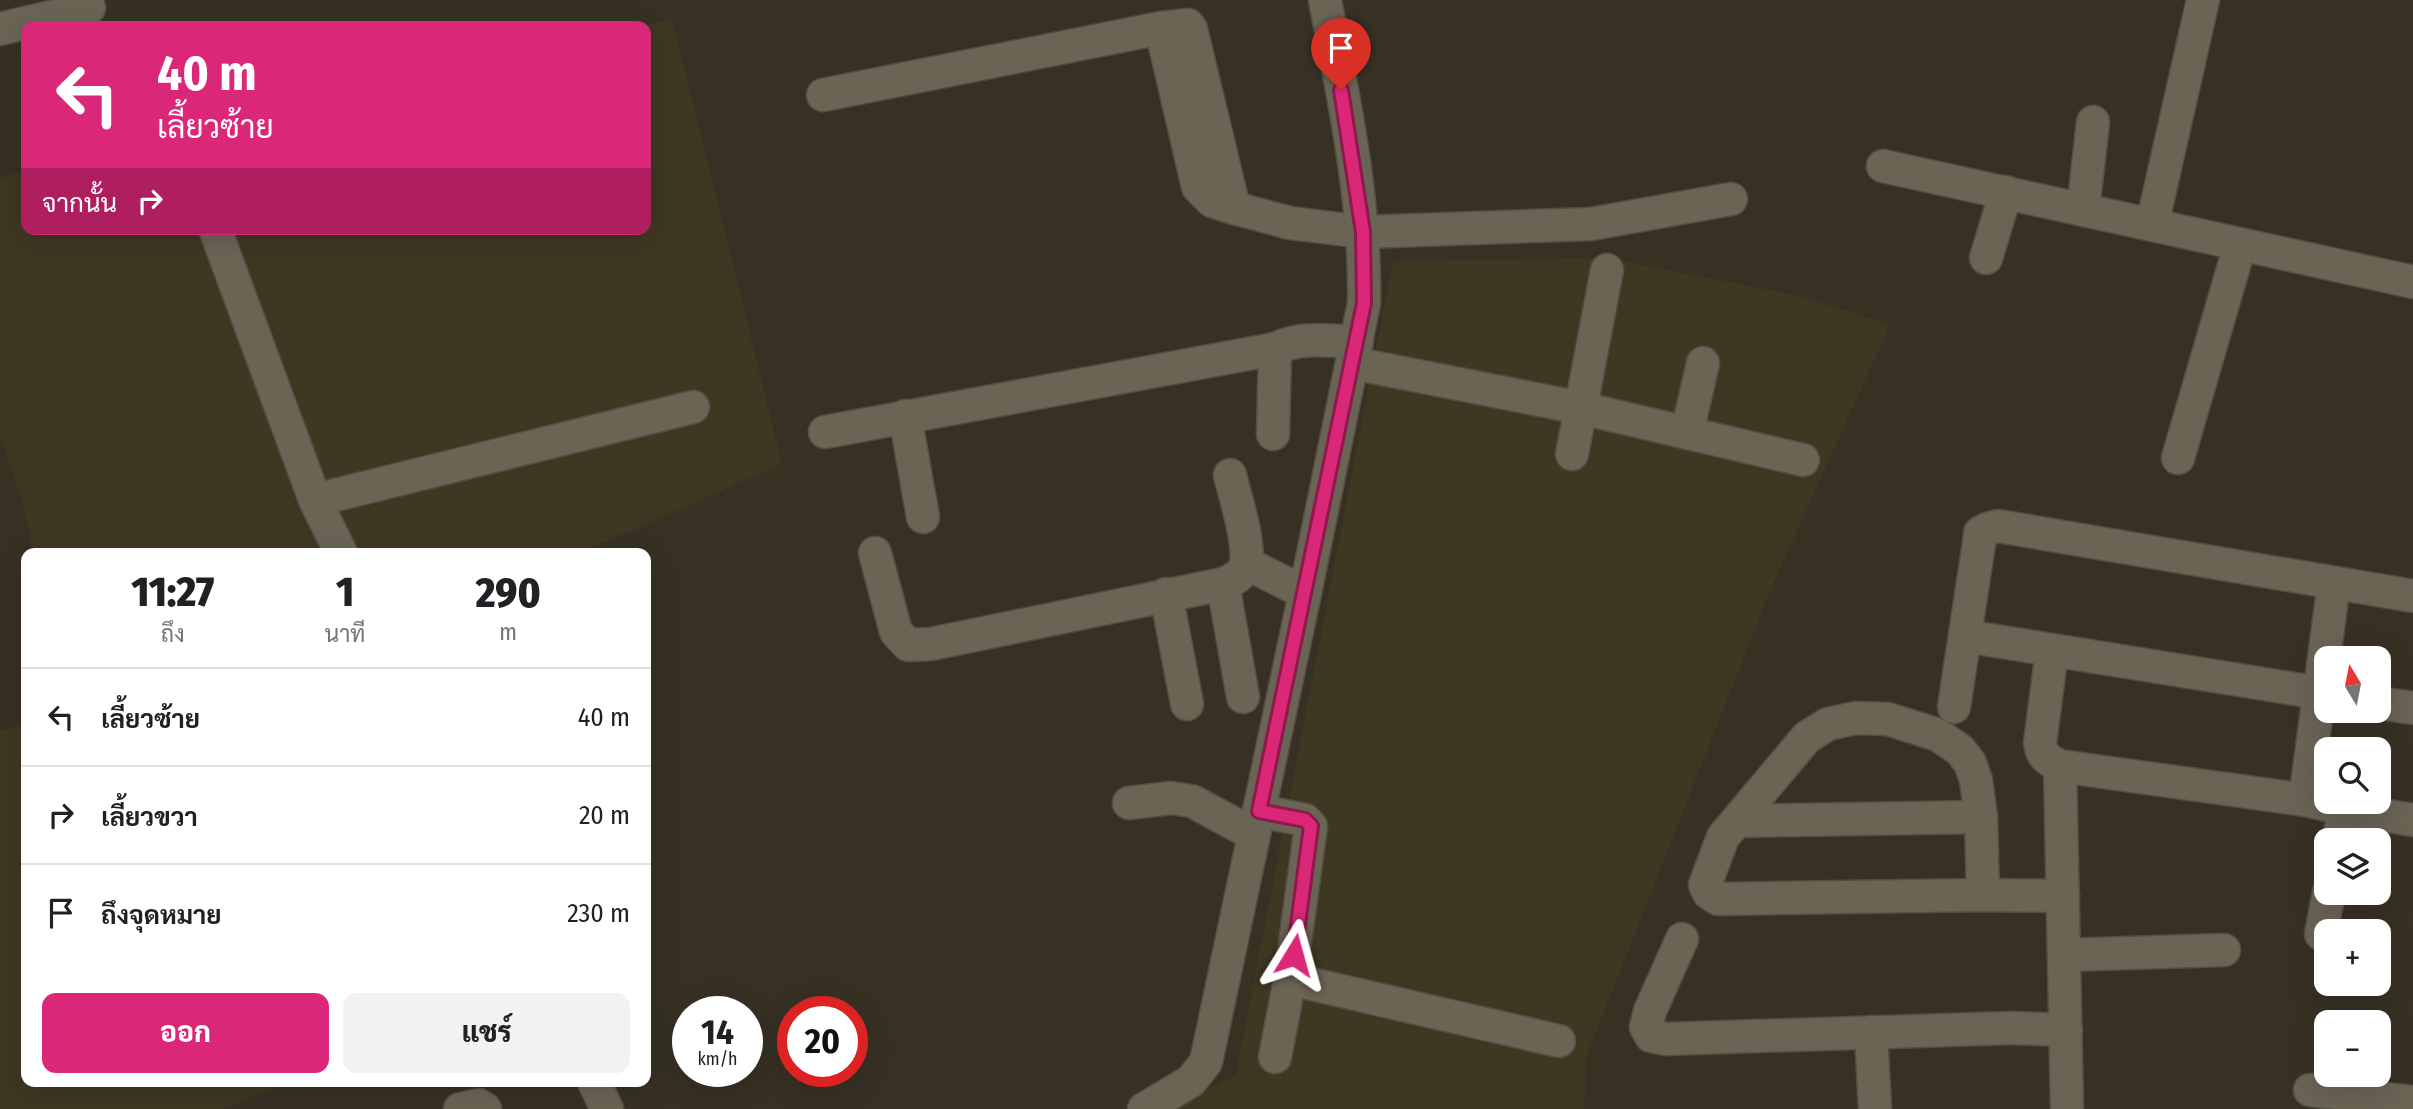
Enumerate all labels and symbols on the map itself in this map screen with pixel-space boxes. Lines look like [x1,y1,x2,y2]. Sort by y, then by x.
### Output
pin [1311,18,1371,90]
north arrow [2314,646,2390,723]
position arrow [1257,918,1331,992]
speed limit sign: 20 [777,996,868,1087]

